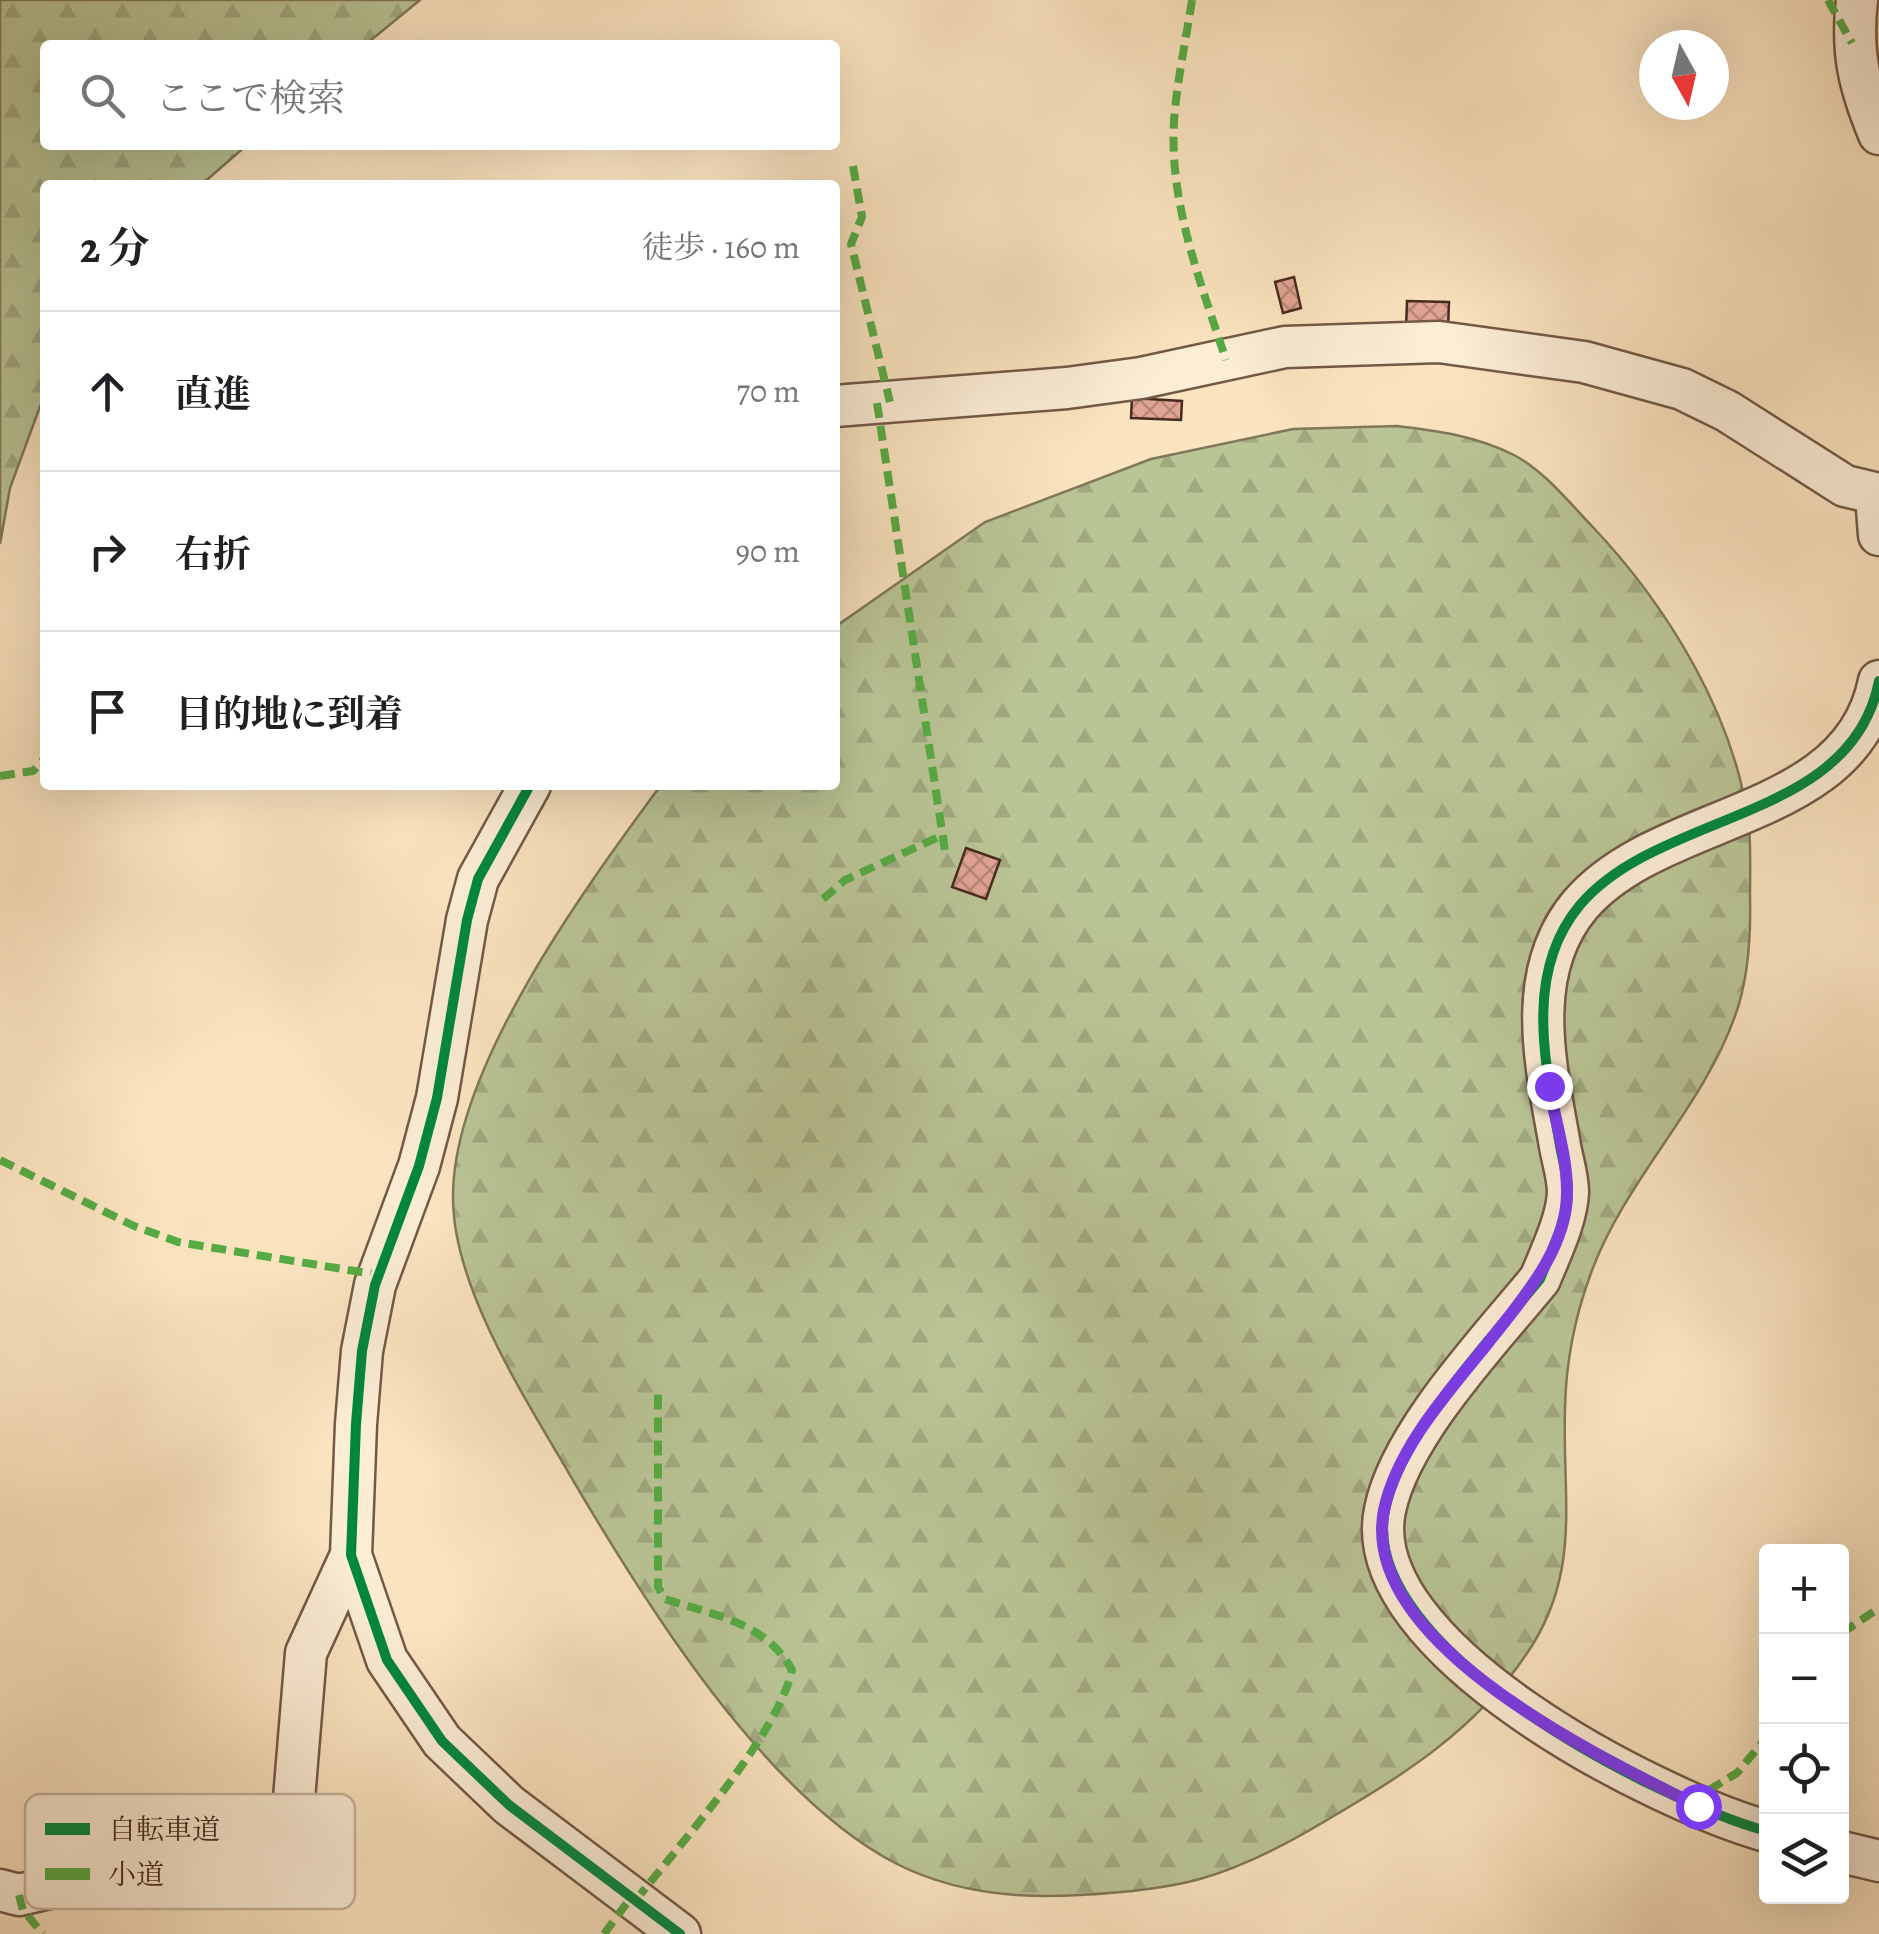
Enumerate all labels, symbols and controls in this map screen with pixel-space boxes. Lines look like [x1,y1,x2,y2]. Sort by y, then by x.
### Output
north arrow [1639,30,1729,120]
search box [40,40,840,150]
icon: search [75,68,130,123]
text: ここで検索 [155,72,345,124]
text: 2 分 [80,219,150,276]
text: 徒歩 · 160 m [641,225,800,269]
icon: ahead [80,364,135,419]
text: 直進 [175,368,251,420]
text: 70 m [737,369,800,413]
icon: right [80,524,135,579]
text: 右折 [175,528,251,580]
text: 90 m [735,529,800,573]
icon: arrive [80,684,135,739]
text: 目的地に到着 [175,688,403,740]
route end [1527,1064,1573,1110]
map controls [1759,1544,1849,1904]
button: + [1759,1544,1849,1634]
button: − [1759,1634,1849,1724]
button: locate [1759,1724,1849,1814]
route start [1676,1784,1722,1830]
legend [25,1794,355,1909]
text: 自転車道 [108,1811,220,1849]
button: layers [1759,1814,1849,1904]
text: 小道 [108,1856,164,1894]

